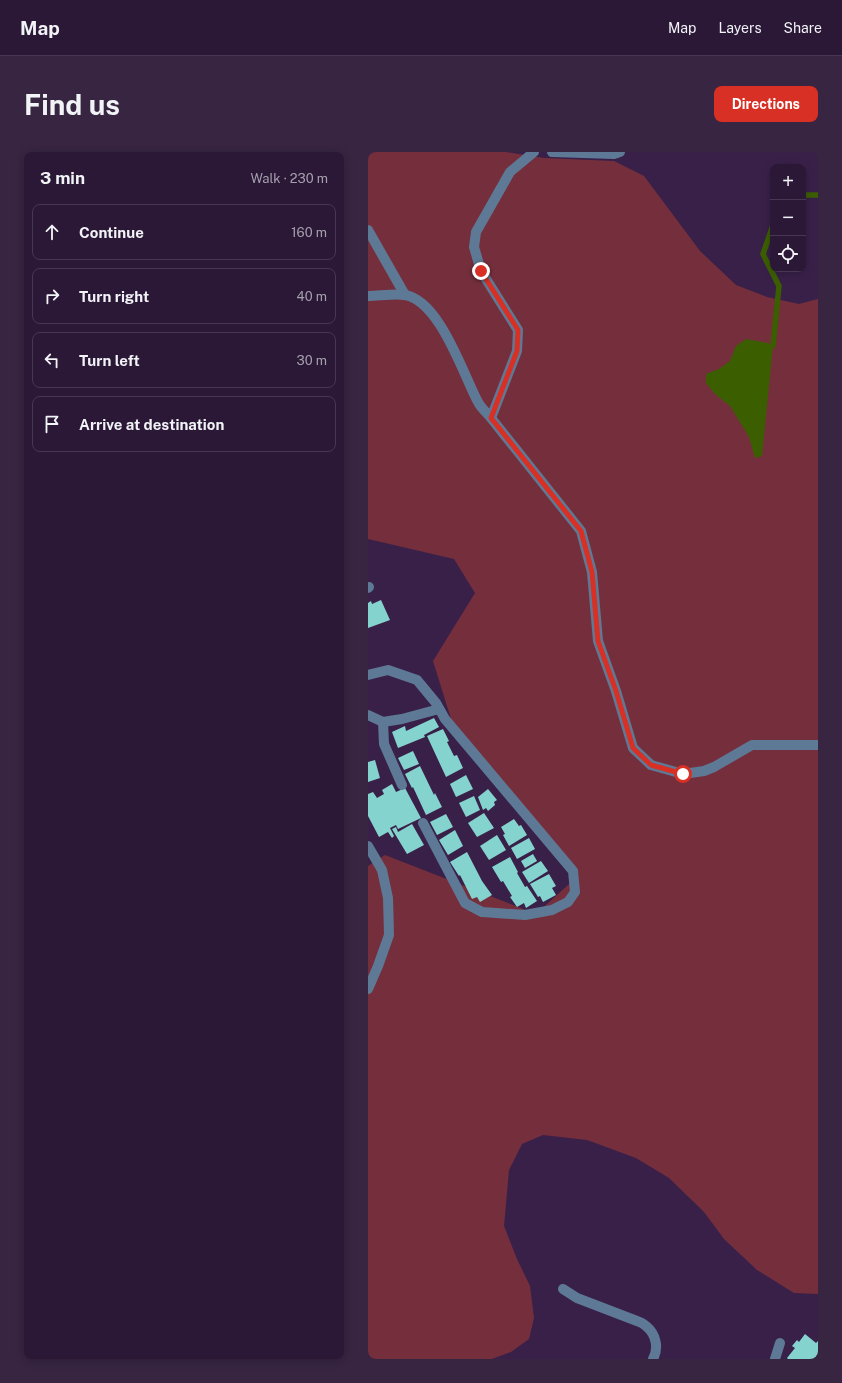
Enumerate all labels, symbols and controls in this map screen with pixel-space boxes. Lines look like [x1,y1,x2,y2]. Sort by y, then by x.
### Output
text: Map [20,17,60,39]
text: Map [668,20,696,36]
text: Layers [718,20,762,36]
text: Share [784,20,822,36]
button: Directions [714,86,818,122]
text: Find us [24,88,120,121]
map controls [770,164,806,272]
button: + [770,164,806,200]
text: 3 min [40,168,85,188]
text: Walk · 230 m [250,171,328,186]
button: − [770,200,806,236]
icon: ahead [41,221,63,243]
text: Continue [79,224,144,241]
text: 160 m [291,225,327,240]
button: locate [770,236,806,272]
route end [472,262,490,280]
icon: right [41,285,63,307]
text: Turn right [79,288,149,305]
text: 40 m [296,289,327,304]
icon: left [41,349,63,371]
text: Turn left [79,352,140,369]
text: 30 m [297,353,327,368]
icon: arrive [41,413,63,435]
text: Arrive at destination [79,416,224,433]
route start [674,765,692,783]

